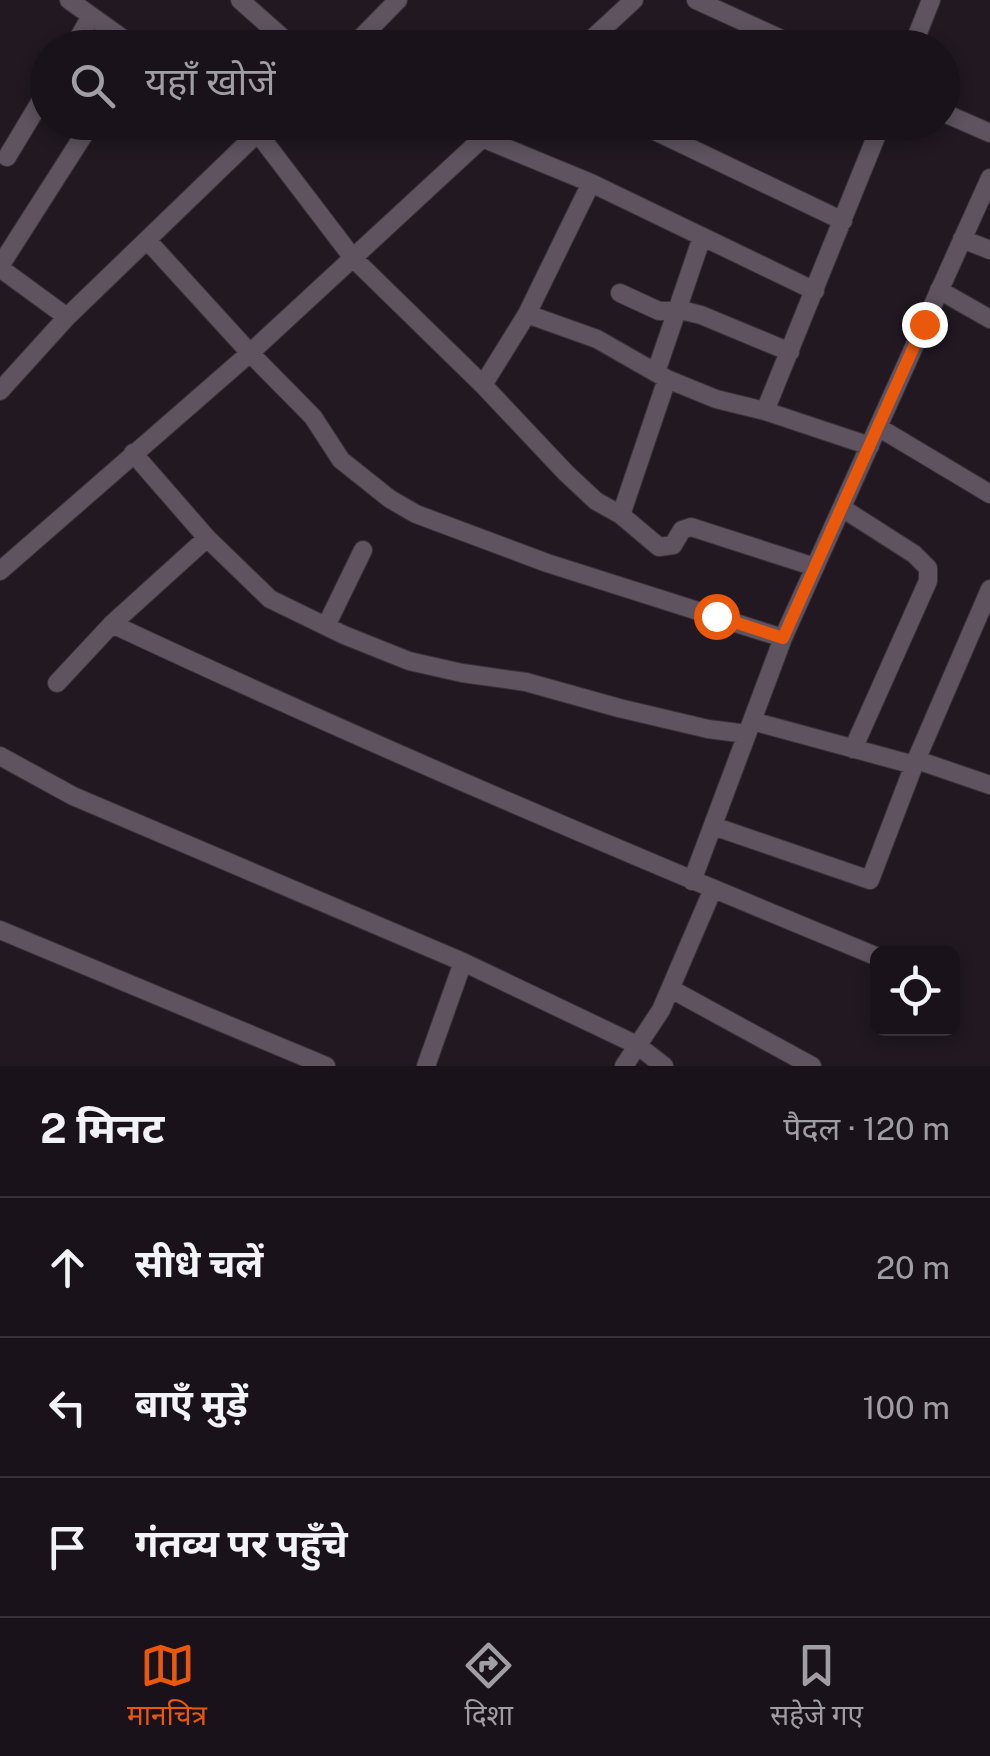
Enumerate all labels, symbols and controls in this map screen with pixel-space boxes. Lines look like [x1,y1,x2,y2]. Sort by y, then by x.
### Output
search box [30,30,960,140]
icon: search [65,58,120,113]
text: यहाँ खोजें [145,59,275,104]
route end [902,302,948,348]
route start [694,594,740,640]
map controls [870,946,960,1036]
button: locate [870,946,960,1036]
text: 2 मिनट [40,1103,164,1152]
text: पैदल · 120 m [783,1110,950,1147]
icon: ahead [40,1240,95,1295]
text: सीधे चलें [135,1241,263,1286]
text: 20 m [876,1249,950,1286]
icon: left [40,1380,95,1435]
text: बाएँ मुड़ें [135,1381,248,1426]
text: 100 m [863,1389,950,1426]
icon: arrive [40,1520,95,1575]
text: गंतव्य पर पहुँचे [135,1521,348,1566]
tab: मानचित्र [127,1638,207,1736]
tab: दिशा [461,1638,516,1736]
tab: सहेजे गए [770,1638,863,1736]

